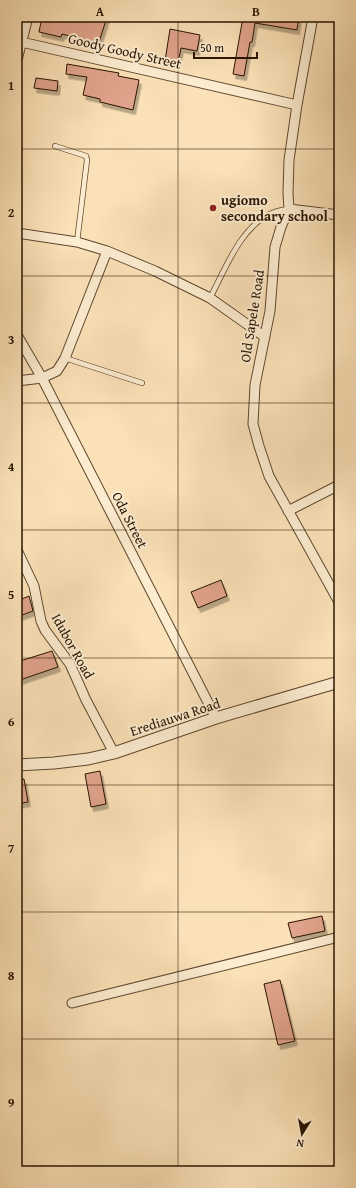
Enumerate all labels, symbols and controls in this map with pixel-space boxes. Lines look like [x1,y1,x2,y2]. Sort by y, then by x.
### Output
text: A [96,2,105,21]
text: B [252,2,260,21]
street label: Goody Goody Street [66,28,184,74]
scale bar [194,34,257,60]
text: 50 m [200,39,224,56]
text: 1 [8,76,14,95]
place label: ugiomo secondary school [221,190,328,226]
text: 2 [8,203,15,222]
marker: ugiomo secondary school [208,203,218,213]
street label: Old Sapele Road [235,268,269,364]
text: 3 [8,330,14,349]
text: 4 [8,457,15,476]
street label: Oda Street [107,488,153,552]
text: 5 [8,585,15,604]
street label: Idubor Road [47,610,99,683]
street label: Erediauwa Road [127,693,223,741]
text: 6 [8,712,15,731]
text: 7 [8,839,15,858]
text: 8 [8,966,15,985]
text: 9 [8,1093,15,1112]
north arrow [282,1114,322,1154]
text: N [294,1135,305,1152]

